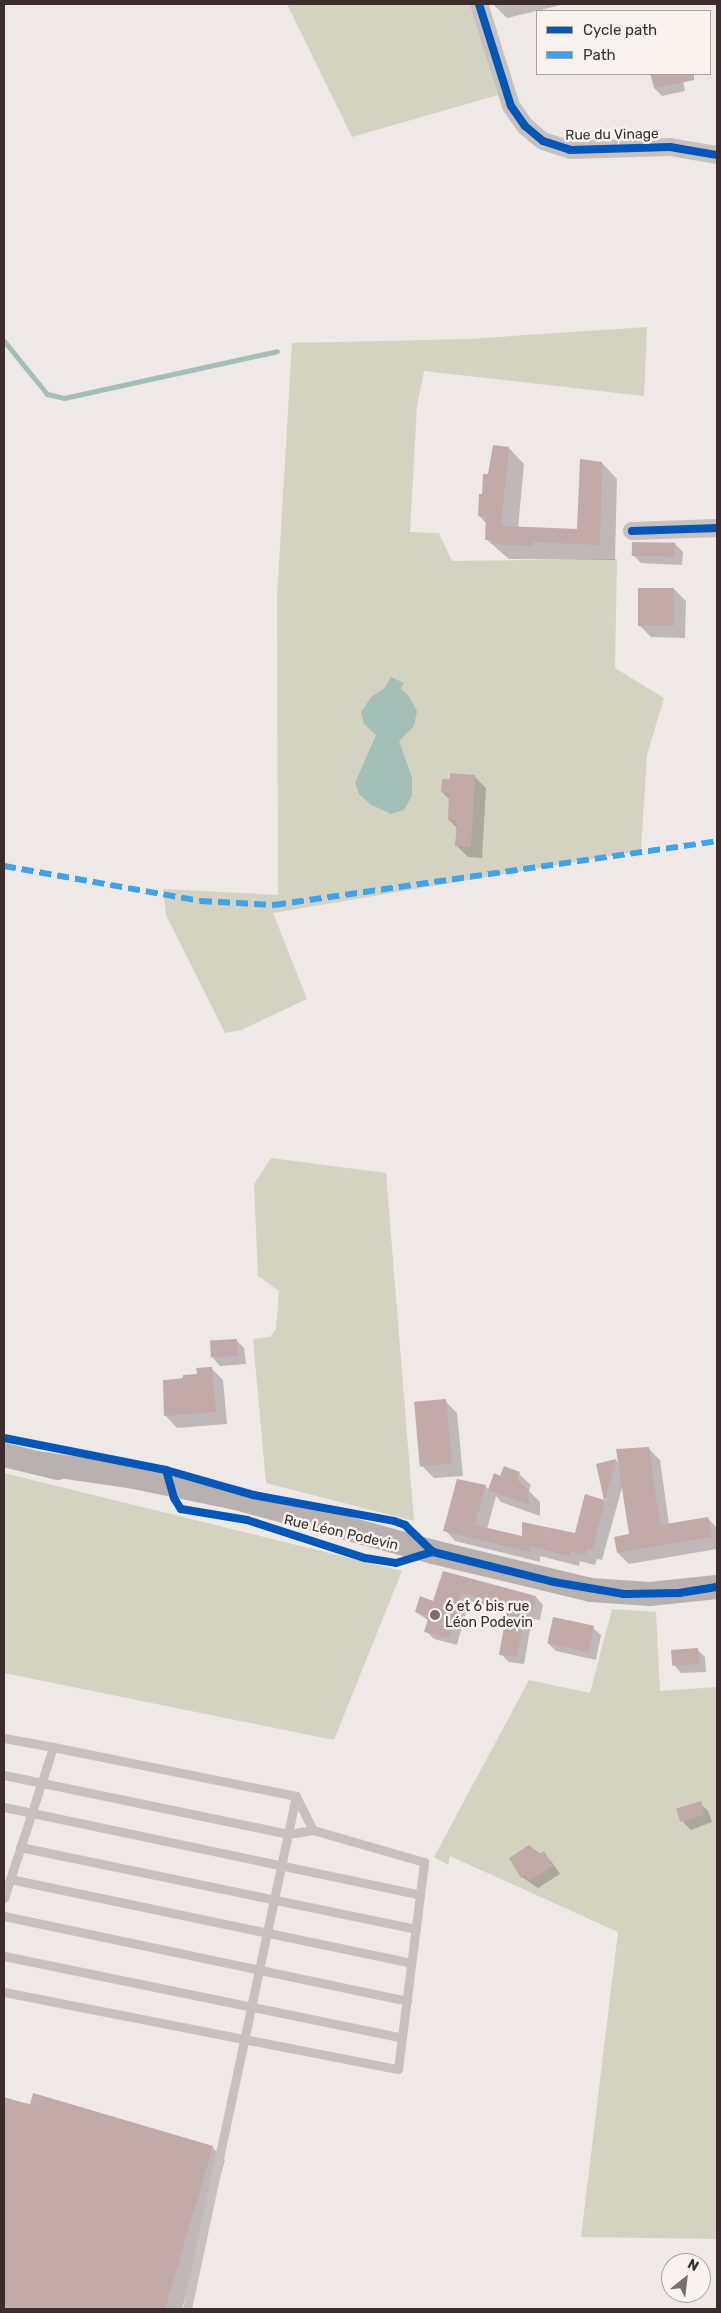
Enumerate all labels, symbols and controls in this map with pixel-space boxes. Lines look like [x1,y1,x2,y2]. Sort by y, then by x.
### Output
legend [536,10,711,75]
text: Cycle path [583,21,657,39]
text: Path [583,46,616,64]
street label: Rue du Vinage [565,126,659,144]
street label: Rue Léon Podevin [282,1512,400,1554]
place label: 6 et 6 bis rue Léon Podevin [445,1599,533,1631]
marker: 6 et 6 bis rue Léon Podevin [429,1609,441,1621]
north arrow [661,2253,711,2303]
text: N [684,2255,702,2275]

